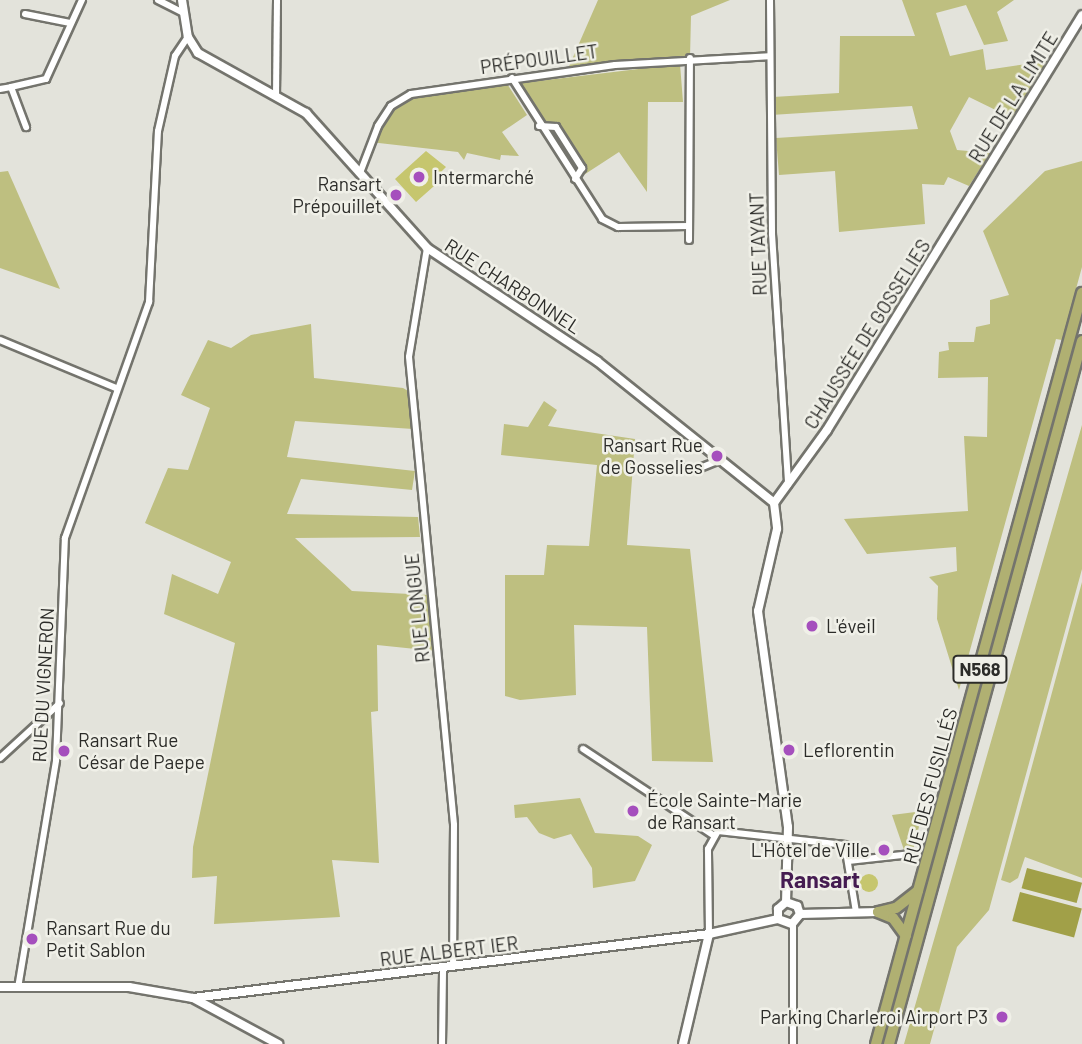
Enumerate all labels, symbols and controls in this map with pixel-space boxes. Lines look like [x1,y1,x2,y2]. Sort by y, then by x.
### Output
street label: RUE DE LA LIMITE [964,27,1062,167]
street label: PRÉPOUILLET [479,39,599,79]
place label: Intermarché [433,166,534,188]
marker: Intermarché [411,169,427,185]
place label: Ransart Prépouillet [292,173,382,217]
marker: Ransart Prépouillet [388,187,404,203]
street label: RUE TAYANT [745,192,771,296]
street label: RUE CHARBONNEL [441,234,585,338]
street label: CHAUSSÉE DE GOSSELIES [799,235,935,433]
place label: Ransart Rue de Gosselies [600,434,703,478]
marker: Ransart Rue de Gosselies [709,448,725,464]
street label: RUE LONGUE [400,552,434,664]
street label: RUE DU VIGNERON [28,607,58,763]
place label: L'éveil [826,615,875,637]
marker: L'éveil [804,618,820,634]
road number: N568 [952,654,1008,684]
street label: RUE DES FUSILLÉS [898,705,962,867]
place label: Ransart Rue César de Paepe [78,729,205,773]
place label: Leflorentin [803,739,895,761]
marker: Leflorentin [781,742,797,758]
marker: Ransart Rue César de Paepe [56,743,72,759]
place label: École Sainte-Marie de Ransart [647,789,802,833]
marker: École Sainte-Marie de Ransart [625,803,641,819]
place label: L'Hôtel de Ville [751,839,870,861]
marker: L'Hôtel de Ville [876,842,892,858]
district label: Ransart [780,865,860,893]
place label: Ransart Rue du Petit Sablon [46,917,171,961]
marker: Ransart Rue du Petit Sablon [24,931,40,947]
street label: RUE ALBERT IER [379,931,519,971]
place label: Parking Charleroi Airport P3 [760,1006,988,1028]
marker: Parking Charleroi Airport P3 [994,1009,1010,1025]

